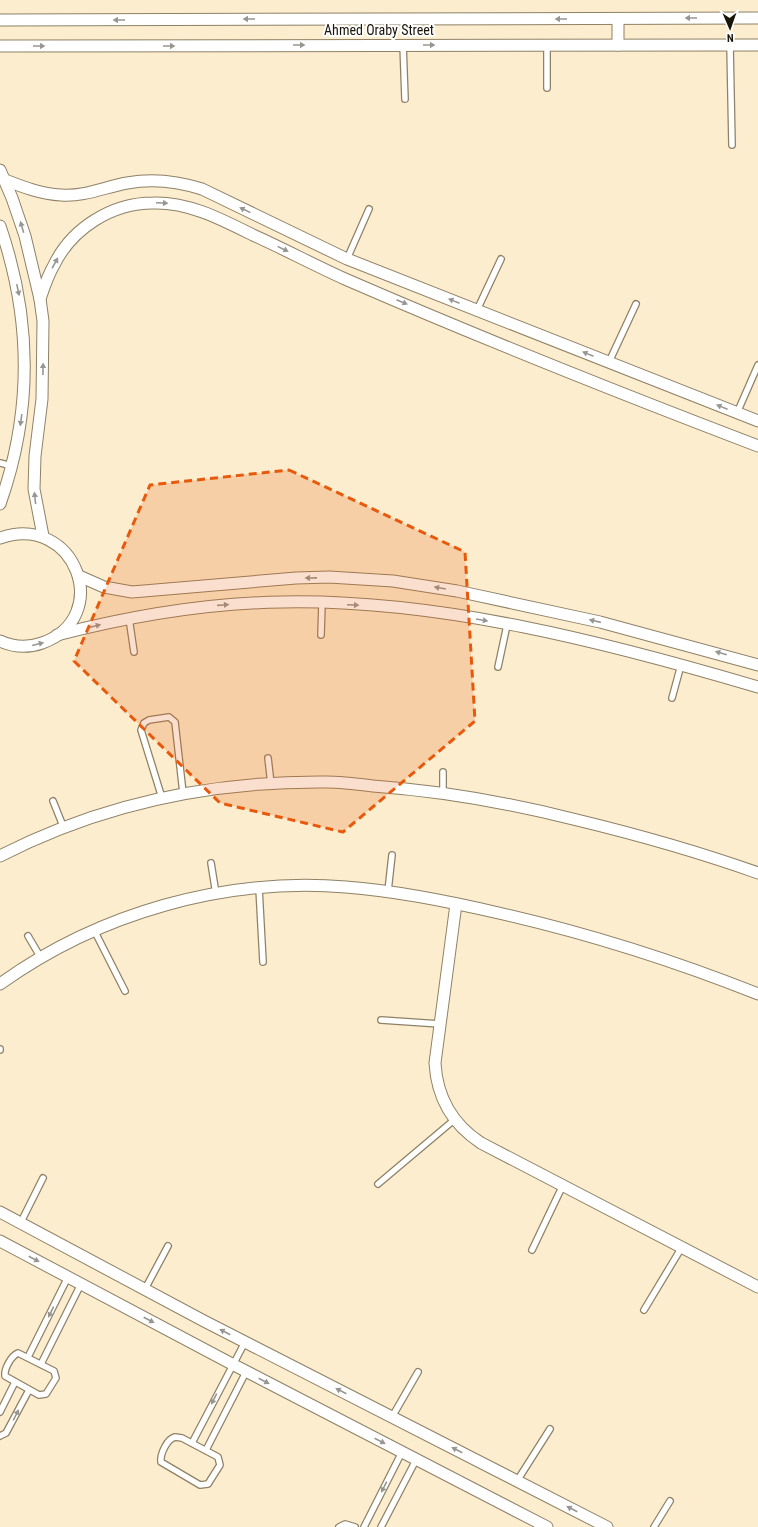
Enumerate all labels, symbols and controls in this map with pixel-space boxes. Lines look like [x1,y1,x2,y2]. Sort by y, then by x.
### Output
north arrow [710,8,750,48]
one-way arrow [684,15,697,21]
one-way arrow [113,16,125,23]
one-way arrow [242,16,255,22]
one-way arrow [554,16,567,22]
street label: Ahmed Oraby Street [324,22,434,38]
text: N [726,31,734,44]
one-way arrow [293,42,306,48]
one-way arrow [423,42,436,48]
one-way arrow [33,43,46,49]
one-way arrow [163,43,176,49]
one-way arrow [156,200,168,207]
one-way arrow [240,207,251,213]
one-way arrow [19,221,25,233]
one-way arrow [277,246,289,252]
one-way arrow [52,257,59,269]
one-way arrow [15,284,21,296]
one-way arrow [447,298,459,304]
one-way arrow [396,299,407,305]
one-way arrow [581,351,593,357]
one-way arrow [40,362,46,375]
one-way arrow [715,404,727,410]
one-way arrow [18,414,24,426]
one-way arrow [31,492,38,504]
one-way arrow [304,575,317,581]
one-way arrow [434,585,446,591]
one-way arrow [217,601,229,608]
one-way arrow [347,601,359,608]
one-way arrow [589,617,601,623]
one-way arrow [476,618,488,624]
one-way arrow [89,622,101,628]
one-way arrow [32,640,44,646]
one-way arrow [714,650,726,656]
one-way arrow [29,1256,40,1262]
one-way arrow [48,1306,54,1318]
one-way arrow [143,1317,155,1324]
one-way arrow [220,1328,231,1335]
one-way arrow [258,1378,270,1384]
one-way arrow [335,1388,347,1394]
one-way arrow [211,1393,218,1405]
one-way arrow [13,1409,19,1420]
one-way arrow [374,1437,385,1444]
one-way arrow [451,1447,463,1453]
one-way arrow [381,1481,387,1493]
one-way arrow [567,1506,578,1512]

